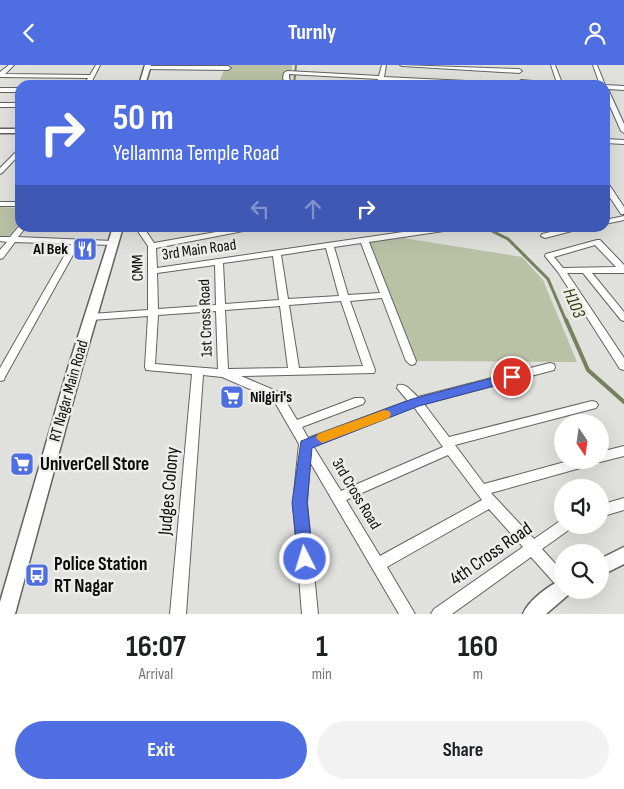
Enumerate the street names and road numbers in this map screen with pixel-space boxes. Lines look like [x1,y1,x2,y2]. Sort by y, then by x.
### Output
street label: 3rd Main Road [161,235,237,265]
street label: CMM [128,254,148,282]
street label: 1st Cross Road [195,279,217,357]
street label: RT Nagar Main Road [45,338,93,444]
street label: Judges Colony [154,445,184,537]
street label: 3rd Cross Road [327,455,385,533]
street label: 4th Cross Road [445,517,537,591]

